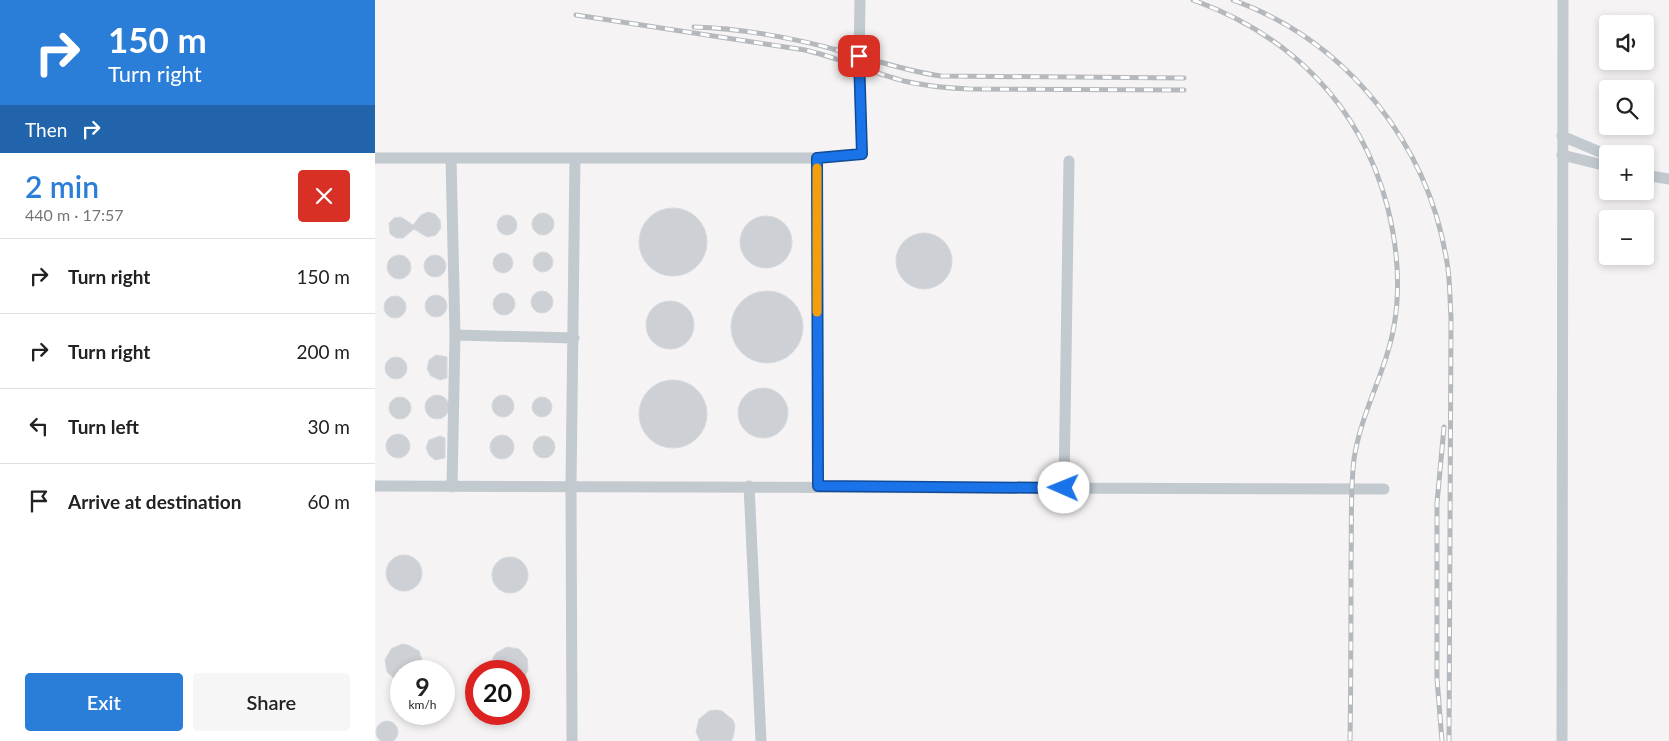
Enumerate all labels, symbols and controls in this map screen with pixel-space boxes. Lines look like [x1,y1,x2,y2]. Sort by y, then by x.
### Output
map controls [1599,15,1654,265]
button: sound [1599,15,1654,70]
text: 150 m [108,18,207,60]
icon: right [25,20,90,85]
pin [838,35,880,77]
icon: arrive [845,42,873,70]
text: Turn right [108,60,202,87]
button: search [1599,80,1654,135]
icon: right [77,115,105,143]
text: Then [25,118,67,141]
button: + [1599,145,1654,200]
text: 2 min [25,168,99,204]
button: close [298,170,350,222]
text: 440 m · 17:57 [25,205,124,224]
button: − [1599,210,1654,265]
icon: right [25,262,53,290]
text: Turn right [68,265,150,288]
text: 150 m [296,265,350,288]
icon: right [25,337,53,365]
text: Turn right [68,340,150,363]
text: 200 m [296,340,350,363]
icon: left [25,412,53,440]
text: Turn left [68,415,139,438]
text: 30 m [307,415,350,438]
position arrow [1037,461,1089,513]
icon: arrive [25,487,53,515]
text: Arrive at destination [68,490,241,513]
text: 60 m [307,490,350,513]
speed limit sign: 20 [465,660,530,725]
text: 9 [415,671,430,701]
button: Exit [25,673,183,731]
button: Share [193,673,350,731]
text: km/h [408,697,437,712]

